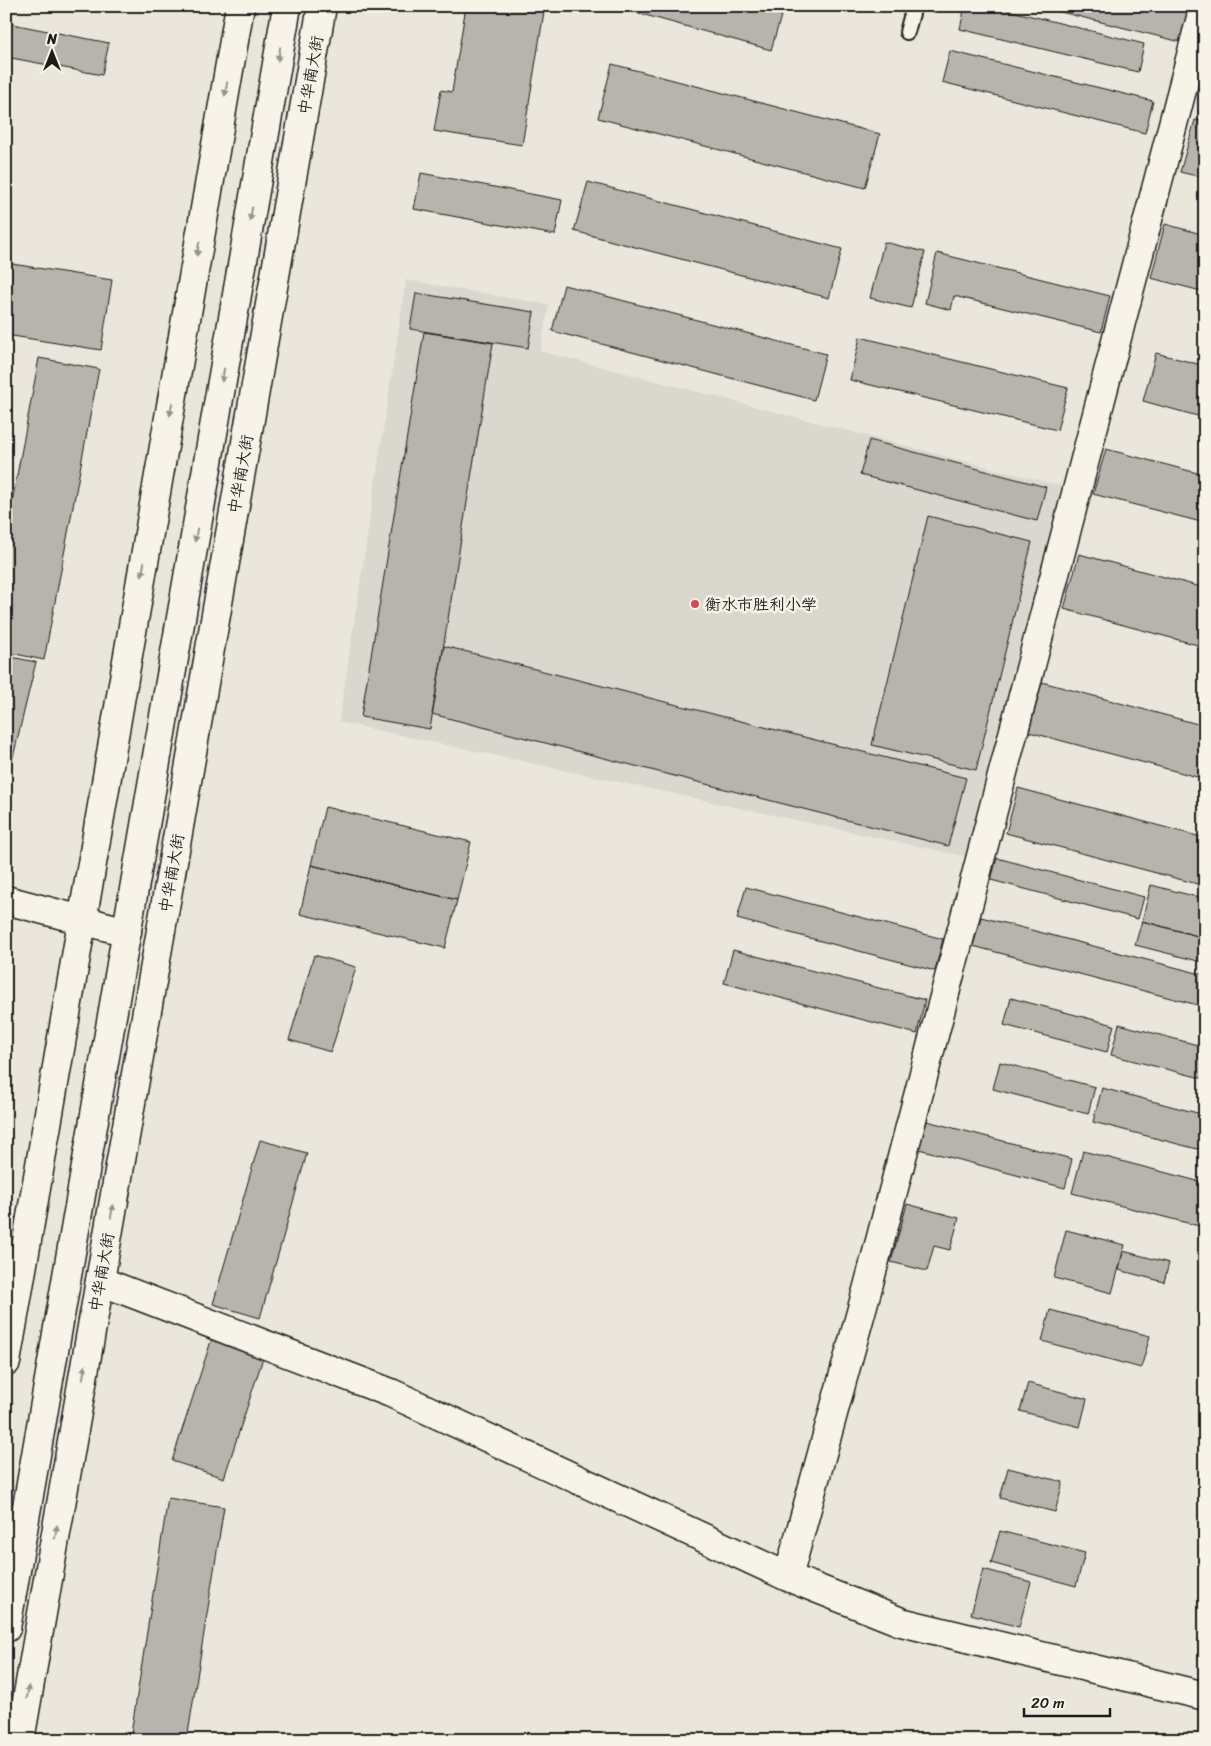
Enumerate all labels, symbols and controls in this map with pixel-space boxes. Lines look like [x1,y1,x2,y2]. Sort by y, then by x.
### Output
text: N [46,27,57,52]
north arrow [28,28,78,78]
street label: 中华南大街 [289,33,332,117]
one-way arrow [274,47,282,63]
one-way arrow [221,81,229,97]
one-way arrow [247,207,255,223]
one-way arrow [194,241,202,257]
one-way arrow [219,367,227,383]
one-way arrow [166,401,174,417]
street label: 中华南大街 [219,432,262,516]
one-way arrow [191,527,199,543]
one-way arrow [139,562,147,578]
place label: 衡水市胜利小学 [705,590,817,619]
marker: 衡水市胜利小学 [689,598,701,610]
street label: 中华南大街 [150,831,193,915]
one-way arrow [108,1203,116,1219]
street label: 中华南大街 [80,1230,123,1314]
one-way arrow [80,1363,88,1379]
one-way arrow [52,1523,60,1539]
one-way arrow [25,1683,33,1699]
scale bar [1024,1686,1110,1718]
text: 20 m [1031,1690,1065,1716]

